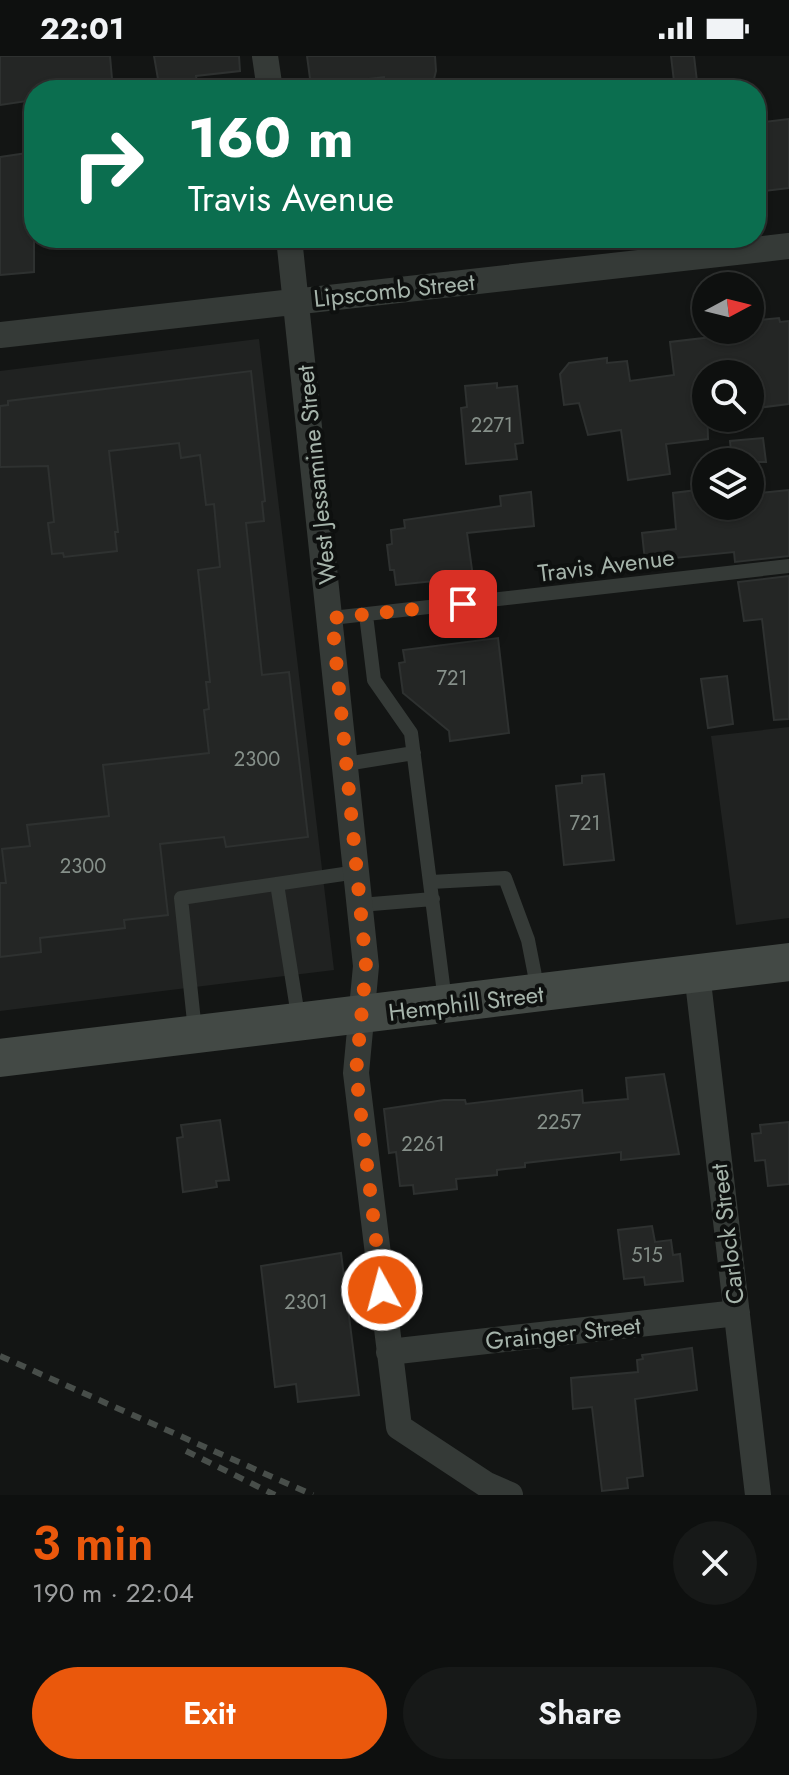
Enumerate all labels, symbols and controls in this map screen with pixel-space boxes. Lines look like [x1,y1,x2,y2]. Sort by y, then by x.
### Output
text: 22:01 [40,7,124,50]
text: 160 m [188,97,354,178]
icon: right [56,112,160,216]
text: Travis Avenue [188,172,394,224]
street label: Lipscomb Street [312,264,477,316]
north arrow [692,272,764,344]
map controls [692,272,764,520]
button: search [692,360,764,432]
street label: West Jessamine Street [287,363,345,586]
house number: 2271 [471,411,513,440]
button: layers [692,448,764,520]
street label: Travis Avenue [536,539,676,591]
pin [429,570,497,638]
icon: arrive [441,582,485,626]
house number: 721 [437,664,467,693]
house number: 2300 [234,745,280,774]
house number: 721 [570,809,600,838]
house number: 2300 [60,852,106,881]
street label: Hemphill Street [386,976,546,1030]
house number: 2257 [537,1108,582,1137]
house number: 2261 [401,1130,445,1159]
street label: Carlock Street [701,1161,753,1306]
house number: 515 [631,1241,663,1270]
position arrow [340,1248,424,1332]
house number: 2301 [284,1288,328,1317]
street label: Grainger Street [484,1307,643,1359]
text: 3 min [32,1509,154,1578]
button: close [673,1521,757,1605]
text: 190 m · 22:04 [32,1574,194,1612]
button: Exit [32,1667,387,1759]
button: Share [403,1667,757,1759]

